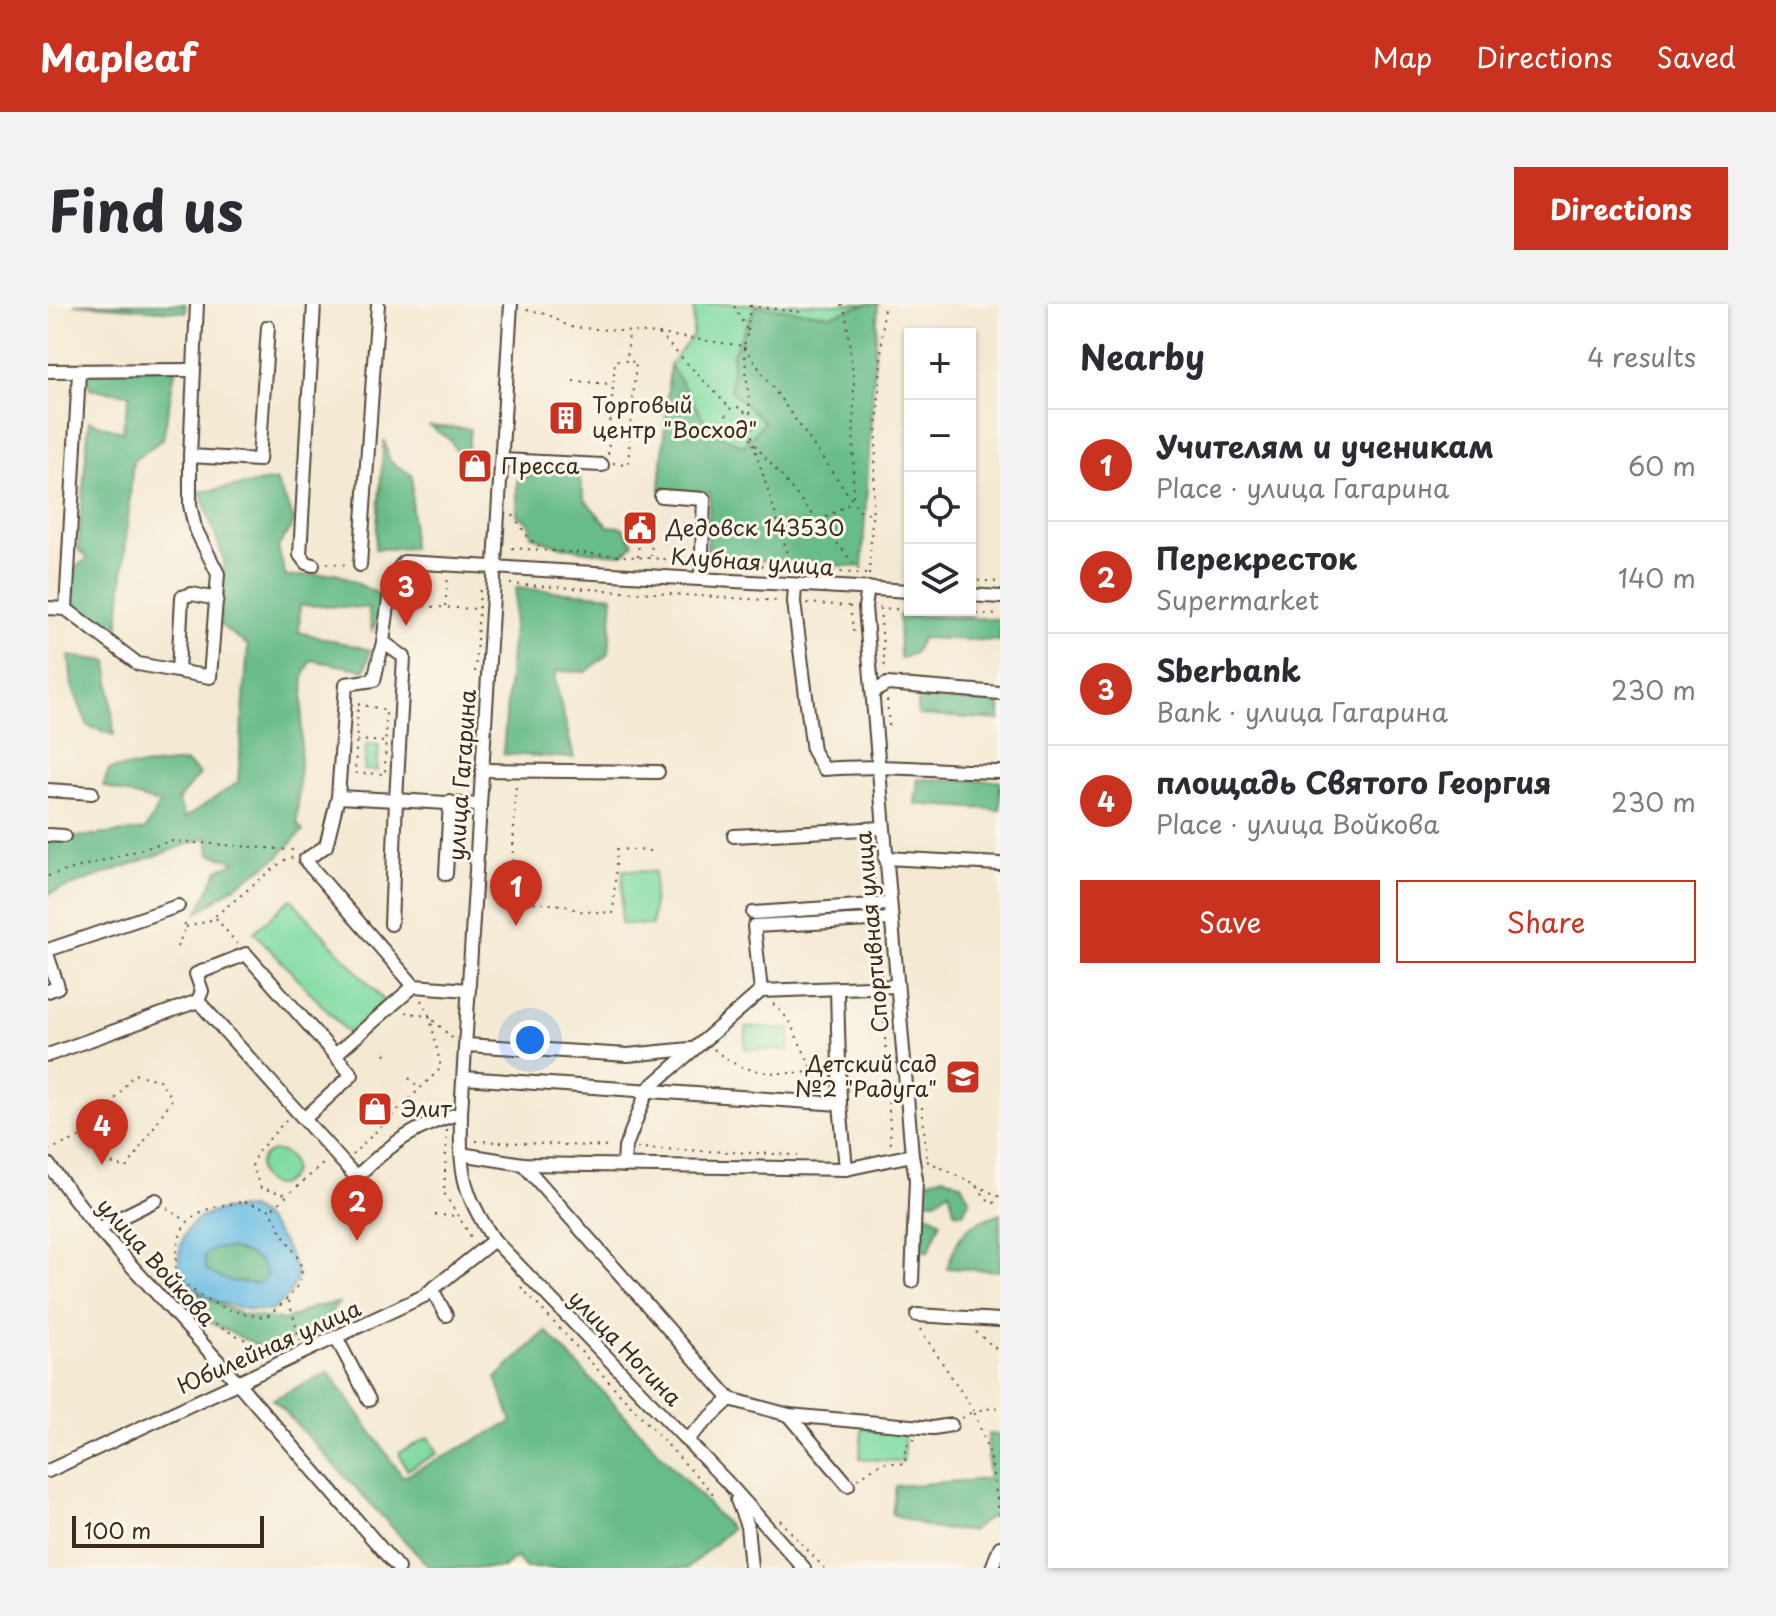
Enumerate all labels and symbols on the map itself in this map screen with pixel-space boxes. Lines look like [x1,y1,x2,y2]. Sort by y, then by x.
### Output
place label: Торговый центр "Восход" [592,387,757,445]
building icon: Торговый центр "Восход" [547,399,585,437]
shop icon: Пресса [456,447,494,485]
place label: Пресса [501,448,580,481]
public building icon: Дедовск 143530 [621,509,659,547]
place label: Дедовск 143530 [665,510,844,543]
street label: Клубная улица [669,538,835,583]
pin: 3 [380,560,432,626]
street label: улица Гагарина [438,688,483,862]
street label: Спортивная улица [845,830,896,1034]
pin: 1 [490,860,542,926]
your location [510,1020,550,1060]
place label: Детский сад №2 "Радуга" [795,1046,937,1104]
school or university icon: Детский сад №2 "Радуга" [944,1058,982,1096]
shop icon: Элит [356,1090,394,1128]
place label: Элит [401,1091,453,1124]
pin: 4 [76,1099,128,1165]
pin: 2 [331,1175,383,1241]
street label: улица Войкова [90,1189,224,1333]
street label: улица Ногина [562,1281,690,1413]
street label: Юбилейная улица [171,1290,366,1401]
scale bar [72,1512,264,1548]

